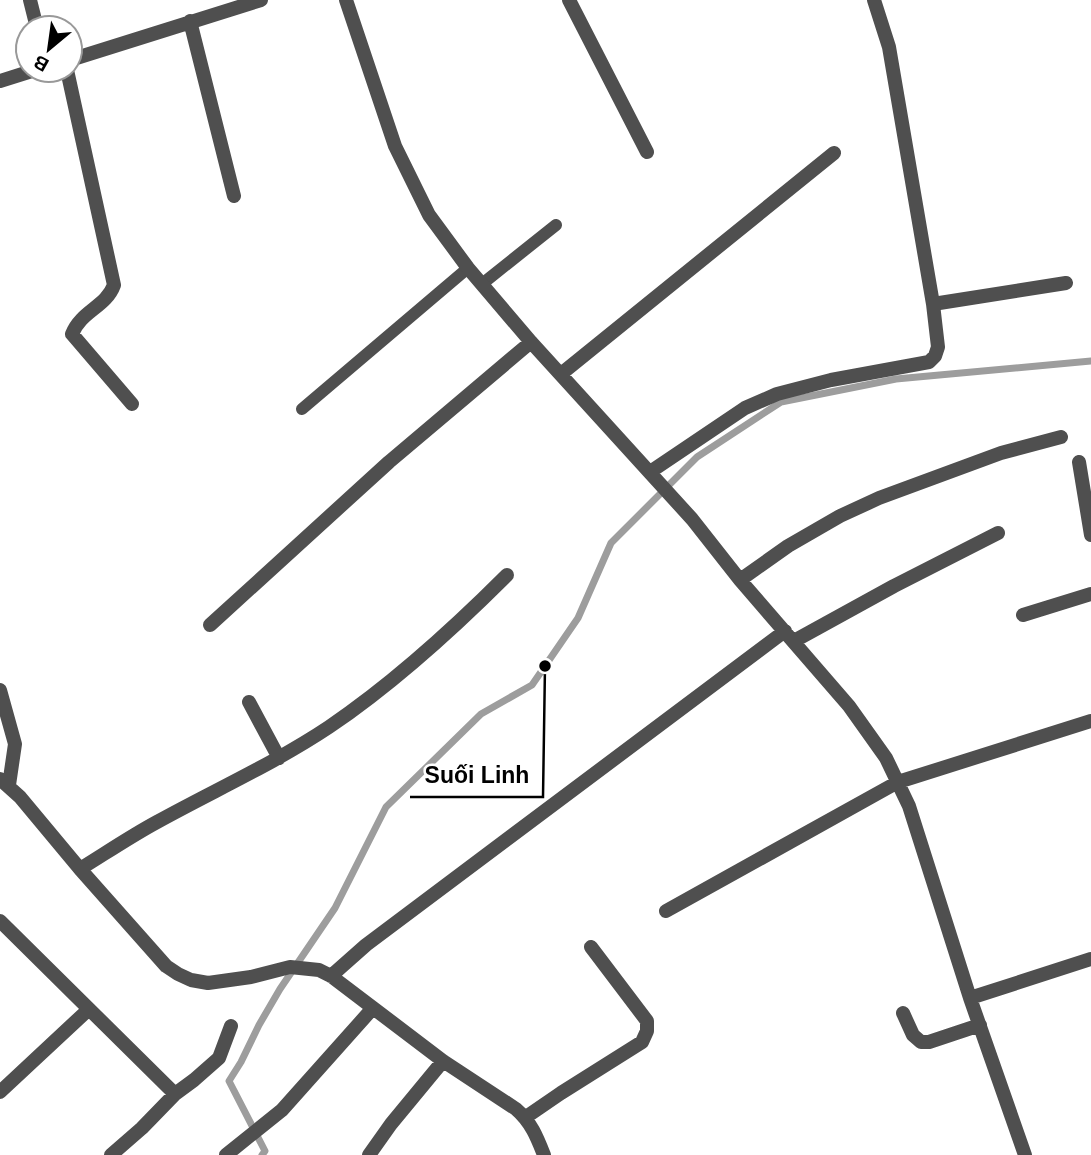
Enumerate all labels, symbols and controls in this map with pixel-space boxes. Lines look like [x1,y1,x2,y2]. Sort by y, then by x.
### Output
north arrow [14,14,84,84]
text: B [30,51,52,76]
callout: Suối Linh [410,753,543,797]
text: Suối Linh [425,762,529,788]

